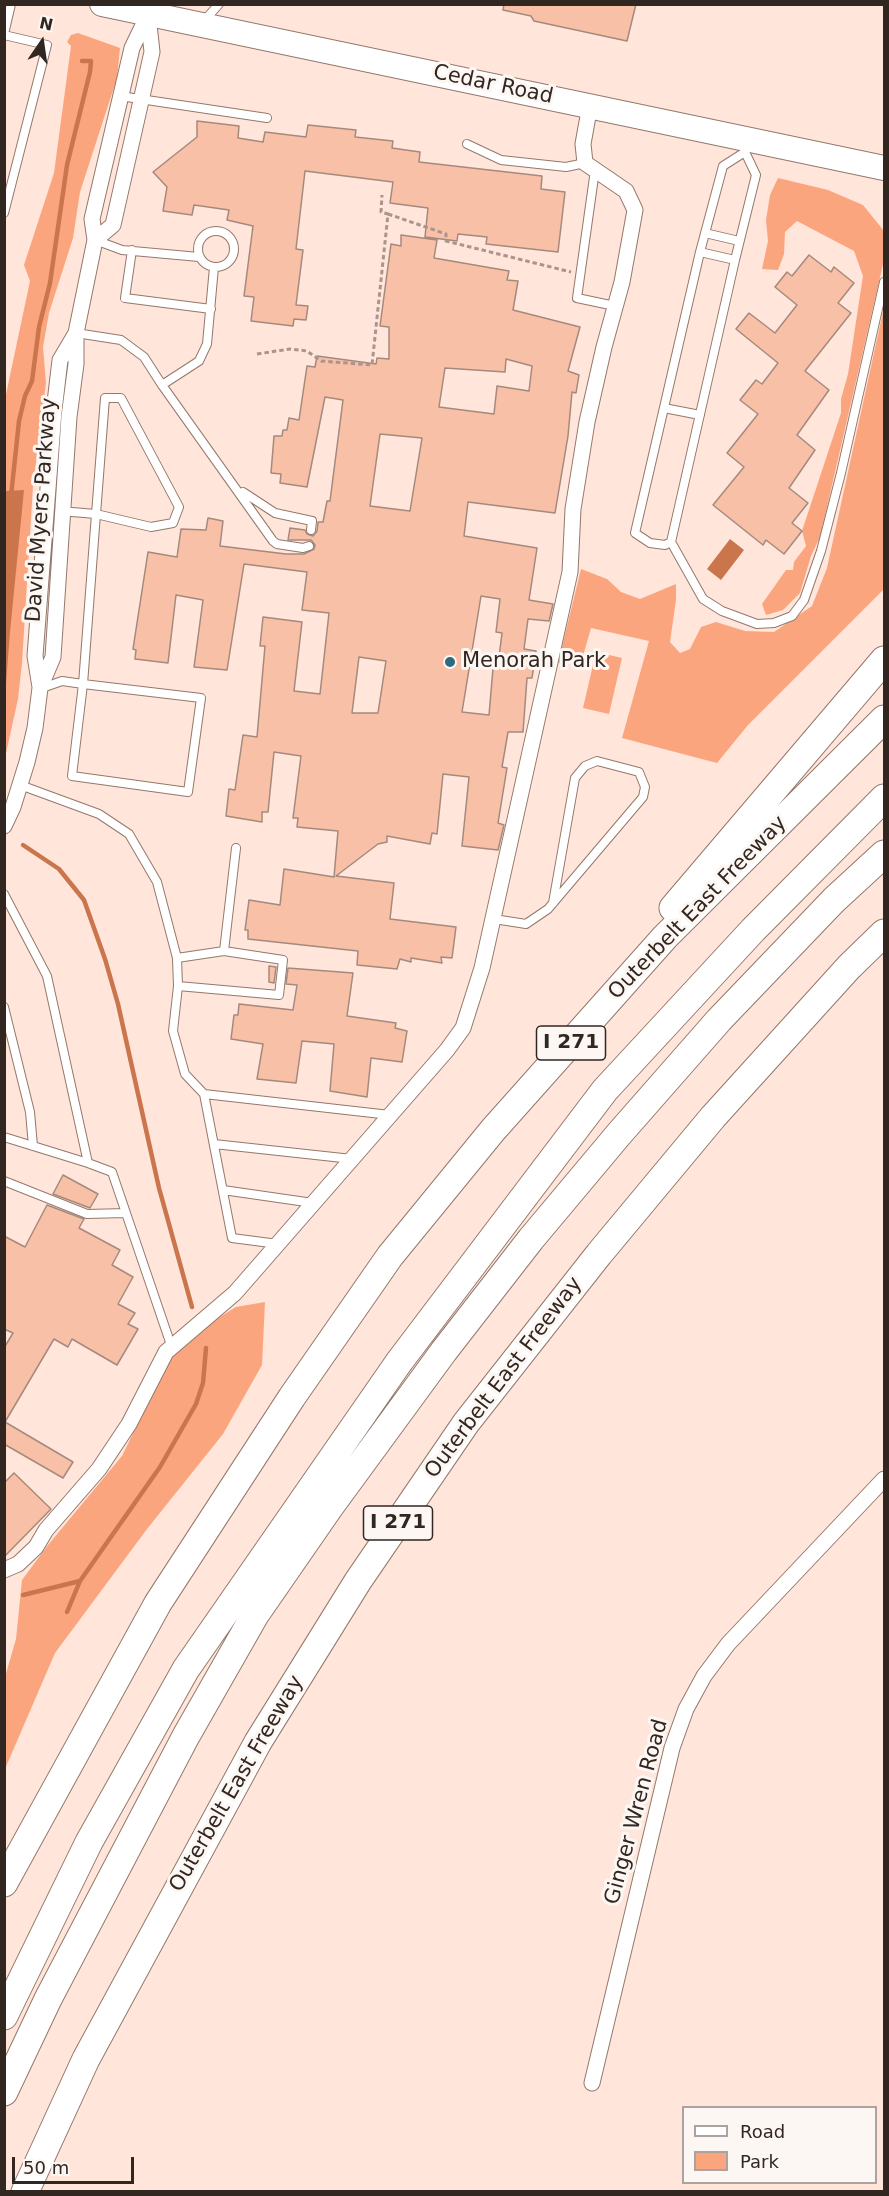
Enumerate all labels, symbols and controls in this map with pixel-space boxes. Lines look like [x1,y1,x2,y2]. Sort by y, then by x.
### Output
north arrow [12,12,72,72]
text: N [37,13,55,35]
street label: Cedar Road [431,60,555,110]
street label: David Myers Parkway [22,397,62,623]
place label: Menorah Park [462,649,606,675]
marker: Menorah Park [443,655,457,669]
street label: Outerbelt East Freeway [604,811,792,1005]
road number: I 271 [536,1026,606,1060]
street label: Outerbelt East Freeway [420,1272,588,1484]
road number: I 271 [364,1506,432,1540]
street label: Outerbelt East Freeway [165,1671,309,1897]
street label: Ginger Wren Road [600,1717,674,1907]
legend [682,2106,877,2184]
text: Road [740,2121,785,2142]
scale bar [15,2145,136,2183]
text: Park [740,2151,779,2172]
text: 50 m [23,2157,69,2178]

